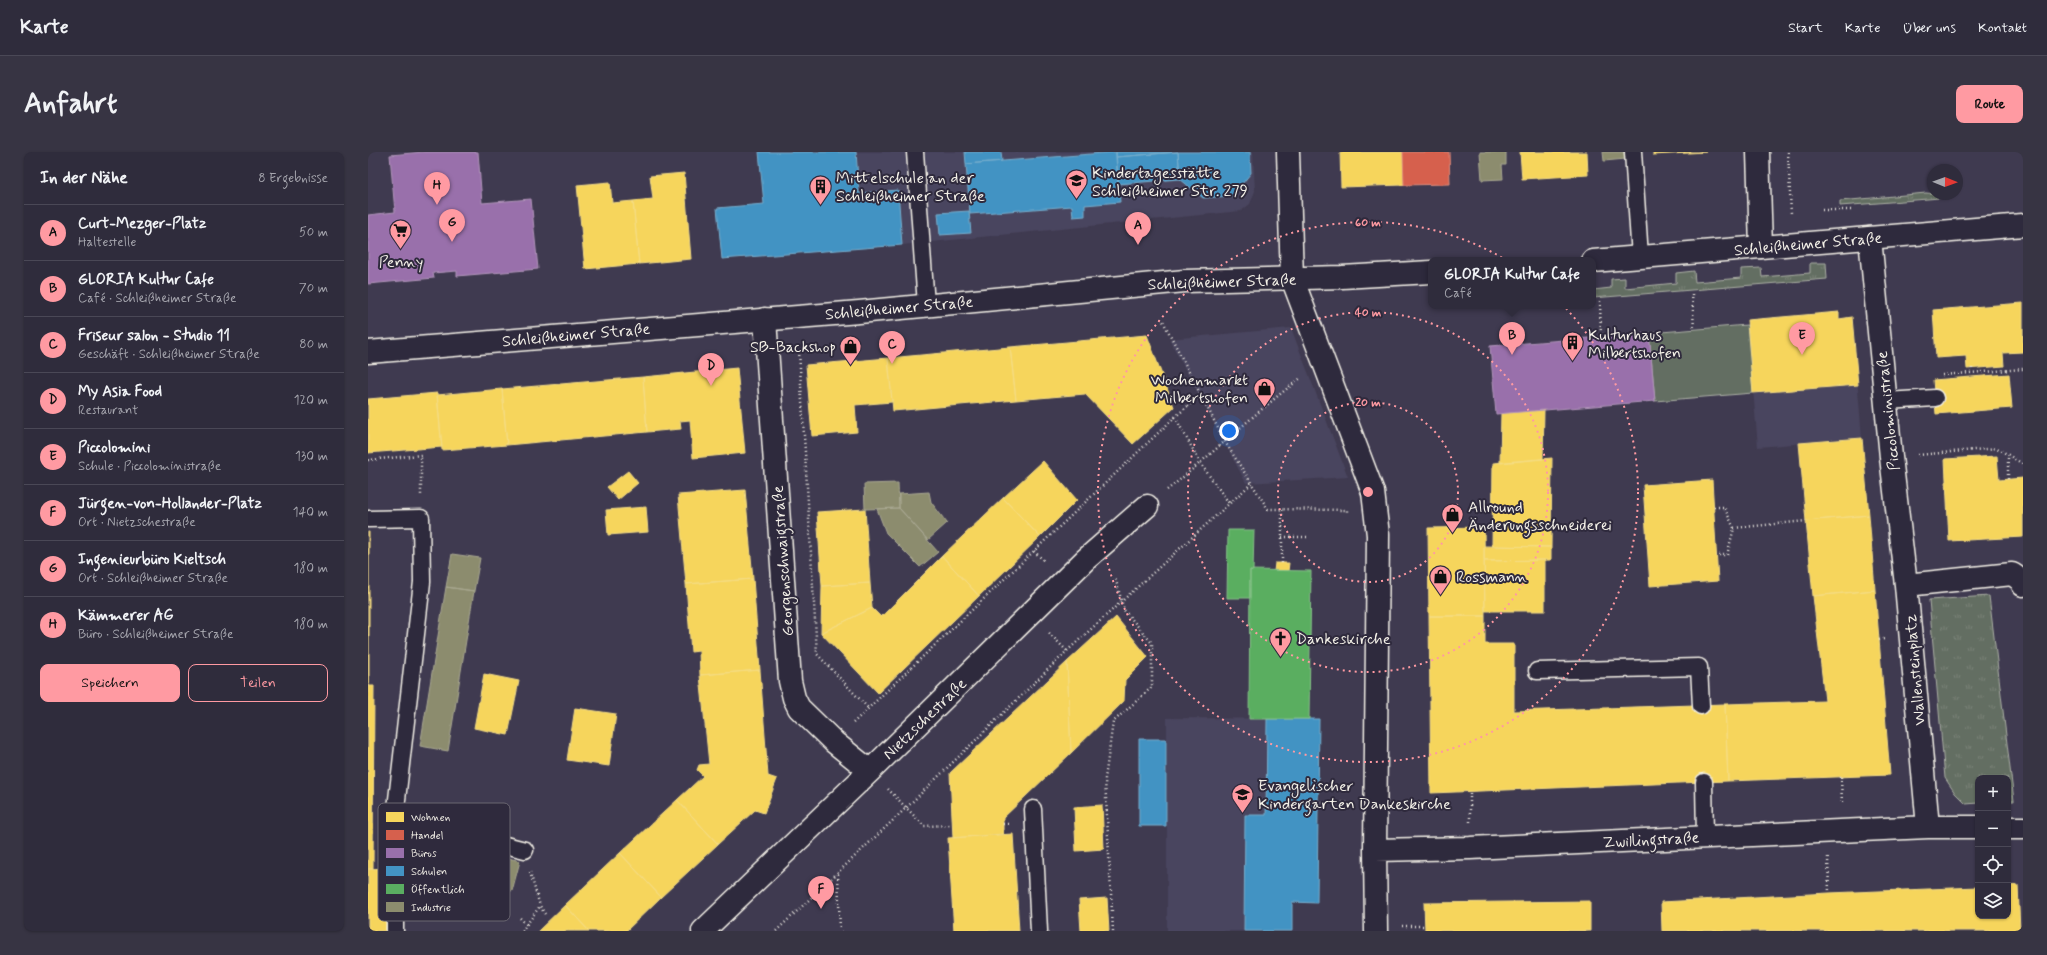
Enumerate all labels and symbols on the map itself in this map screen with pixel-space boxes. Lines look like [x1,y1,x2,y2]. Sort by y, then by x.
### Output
place label: Kindertagesstätte Schleißheimer Str. 279 [1092,163,1248,202]
north arrow [1927,164,1963,200]
place label: Mittelschule an der Schleißheimer Straße [836,168,985,207]
school or university icon: Kindertagesstätte Schleißheimer Str. 279 [1064,168,1090,201]
pin: H [424,172,450,205]
building icon: Mittelschule an der Schleißheimer Straße [807,173,833,206]
pin: G [439,209,465,242]
pin: A [1125,212,1151,245]
text: 60 m [1355,215,1381,231]
supermarket icon: Penny [388,218,414,251]
street label: Schleißheimer Straße [1733,228,1883,261]
place label: Penny [379,252,423,273]
street label: Schleißheimer Straße [1147,269,1297,296]
street label: Schleißheimer Straße [824,292,974,325]
text: 40 m [1355,305,1382,321]
street label: Schleißheimer Straße [501,319,651,352]
pin: B [1499,322,1525,355]
pin: E [1789,322,1815,355]
place label: Kulturhaus Milbertshofen [1588,325,1681,364]
building icon: Kulturhaus Milbertshofen [1559,330,1585,363]
pin: C [879,331,905,364]
shop icon: SB-Backshop [838,333,864,366]
place label: SB-Backshop [750,337,836,358]
street label: Piccoloministraße [1872,350,1905,472]
pin: D [698,353,724,386]
place label: Wochenmarkt Milbertshofen [1150,370,1248,409]
shop icon: Wochenmarkt Milbertshofen [1251,375,1277,408]
text: 20 m [1355,395,1381,411]
your location [1219,421,1239,441]
street label: Georgenschwaigstraße [768,485,800,637]
centre of rings [1361,485,1375,499]
place label: Allround Änderungsschneiderei [1468,497,1612,537]
shop icon: Allround Änderungsschneiderei [1439,502,1465,535]
shop icon: Rossmann [1427,563,1453,596]
place label: Rossmann [1456,567,1528,588]
street label: Wallensteinplatz [1900,613,1931,726]
church icon: Dankeskirche [1267,625,1293,658]
place label: Dankeskirche [1296,629,1391,650]
street label: Nietzschestraße [879,674,972,764]
place label: Evangelischer Kindergarten Dankeskirche [1258,776,1451,816]
school or university icon: Evangelischer Kindergarten Dankeskirche [1229,781,1255,814]
legend [378,803,510,921]
text: Wohnen [411,811,450,825]
street label: Zwillingstraße [1602,827,1700,855]
text: Handel [411,829,444,843]
text: Büros [411,847,437,861]
text: Schulen [411,865,447,879]
pin: F [808,876,834,909]
text: Öffentlich [411,883,465,897]
text: Industrie [411,901,451,915]

